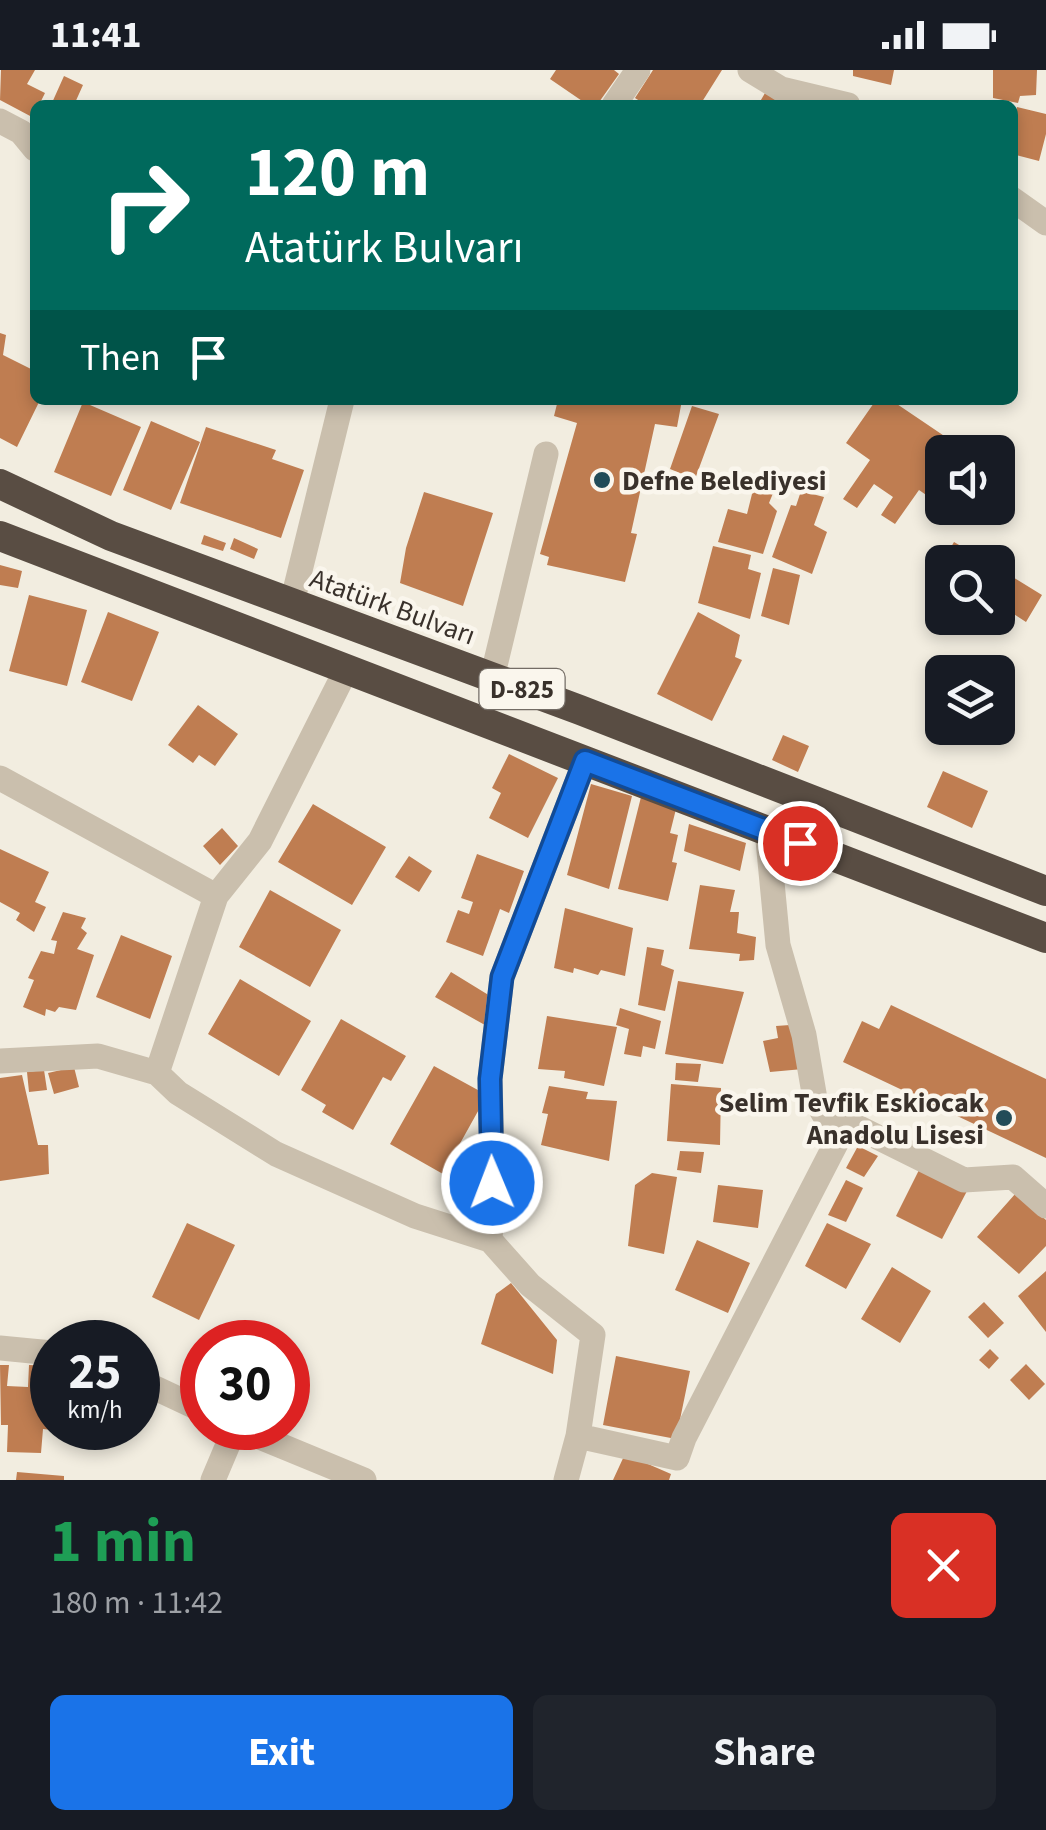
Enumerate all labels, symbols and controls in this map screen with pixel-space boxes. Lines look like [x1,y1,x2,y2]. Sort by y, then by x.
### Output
text: 11:41 [50,8,142,62]
text: 120 m [245,123,430,223]
icon: right [80,140,210,270]
text: Atatürk Bulvarı [245,216,524,280]
icon: arrive [181,330,236,385]
text: Then [80,331,161,385]
map controls [925,435,1015,745]
button: sound [925,435,1015,525]
place label: Defne Belediyesi [622,461,827,501]
marker: Defne Belediyesi [591,469,613,491]
button: search [925,545,1015,635]
street label: Atatürk Bulvarı [304,558,481,655]
button: layers [925,655,1015,745]
road number: D-825 [480,669,564,709]
pin [758,801,843,886]
icon: arrive [773,816,828,871]
place label: Selim Tevfik Eskiocak Anadolu Lisesi [719,1083,985,1155]
marker: Selim Tevfik Eskiocak Anadolu Lisesi [993,1107,1015,1129]
position arrow [440,1131,544,1235]
speed limit sign: 30 [180,1320,310,1450]
text: 25 [69,1337,121,1408]
text: km/h [67,1392,123,1428]
text: 1 min [50,1500,196,1585]
button: close [891,1513,996,1618]
text: 180 m · 11:42 [50,1580,223,1626]
button: Exit [50,1695,513,1810]
button: Share [533,1695,996,1810]

